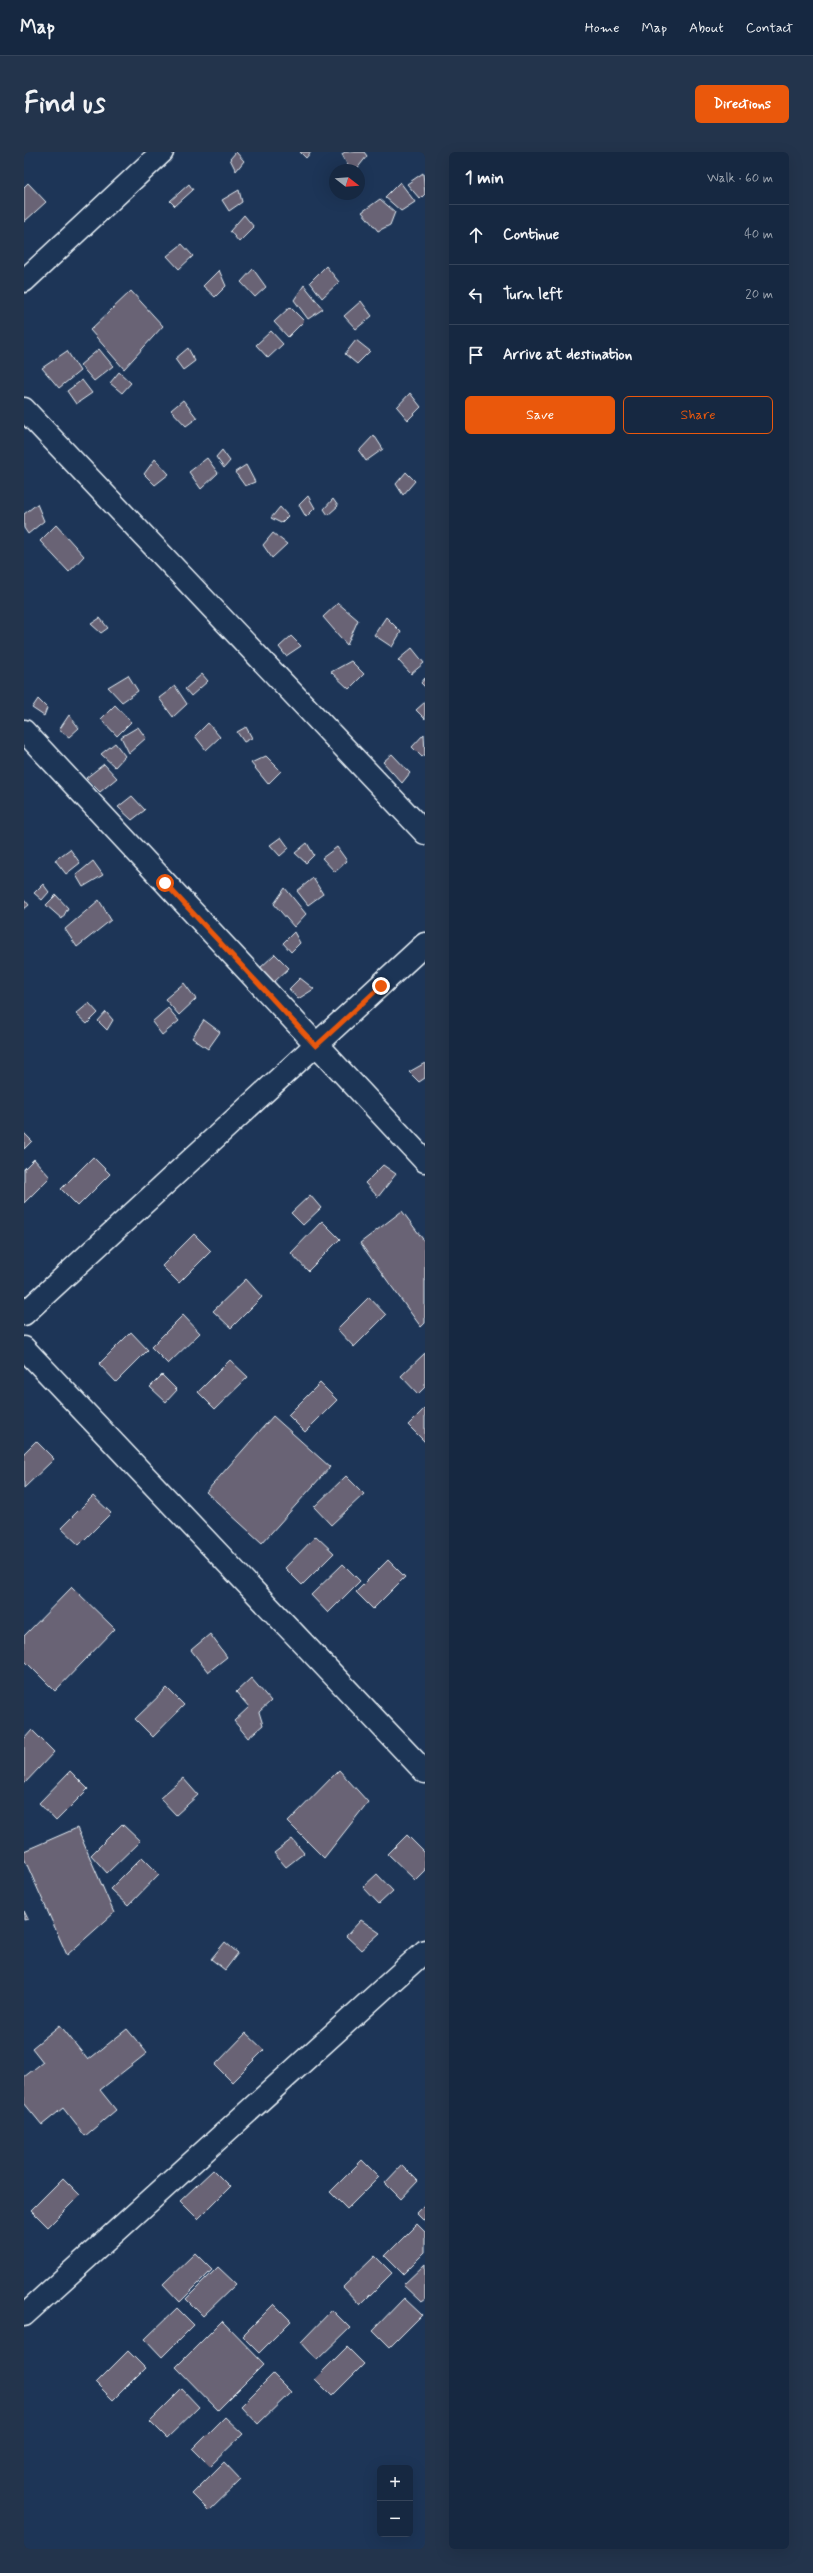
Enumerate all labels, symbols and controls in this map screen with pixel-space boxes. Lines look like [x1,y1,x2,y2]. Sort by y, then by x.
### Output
text: Map [20,15,55,40]
text: Home [585,19,619,37]
text: Map [641,19,667,37]
text: About [689,19,724,37]
text: Contact [746,19,793,37]
button: Directions [695,85,789,123]
text: Find us [24,86,105,123]
north arrow [329,164,365,200]
text: 1 min [465,167,504,189]
text: Walk · 60 m [707,170,773,187]
icon: ahead [465,224,487,246]
text: Continue [503,225,559,245]
text: 40 m [744,226,773,243]
icon: left [465,284,487,306]
text: Turn left [503,285,563,305]
text: 20 m [745,286,773,303]
icon: arrive [465,344,487,366]
text: Arrive at destination [503,345,632,365]
button: Save [465,396,615,434]
button: Share [623,396,773,434]
route start [156,874,174,892]
route end [372,977,390,995]
map controls [377,2465,413,2537]
button: + [377,2465,413,2501]
button: − [377,2501,413,2537]

